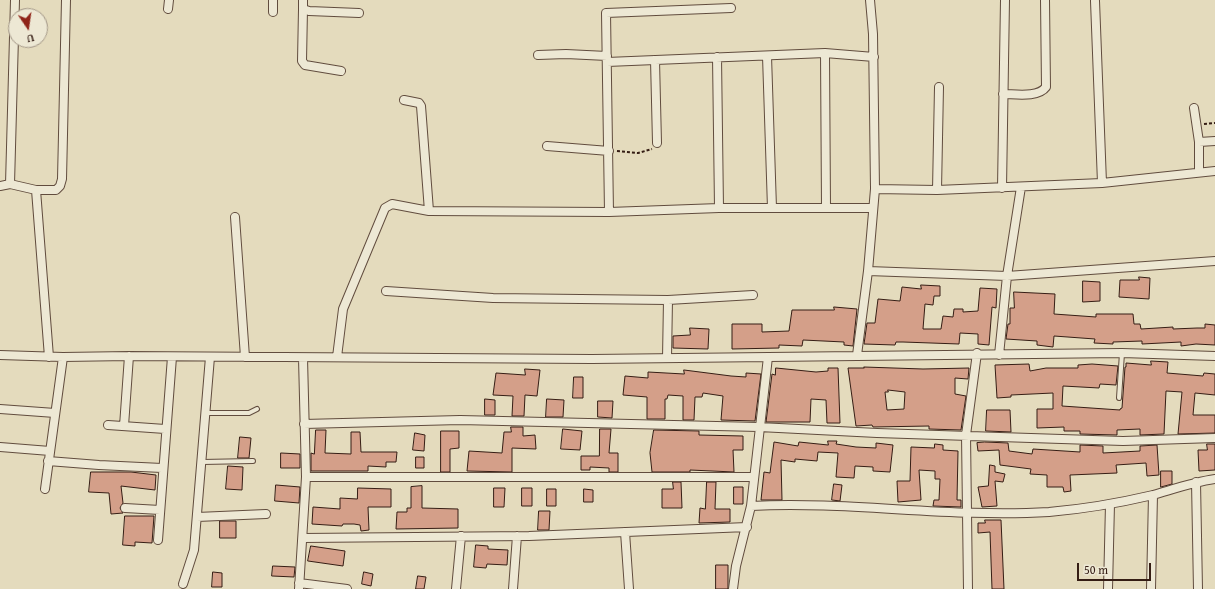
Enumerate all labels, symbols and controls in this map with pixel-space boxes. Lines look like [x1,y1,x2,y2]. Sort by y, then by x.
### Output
north arrow [8,8,48,48]
text: U [25,30,36,47]
scale bar [1079,555,1153,581]
text: 50 m [1084,561,1108,578]

